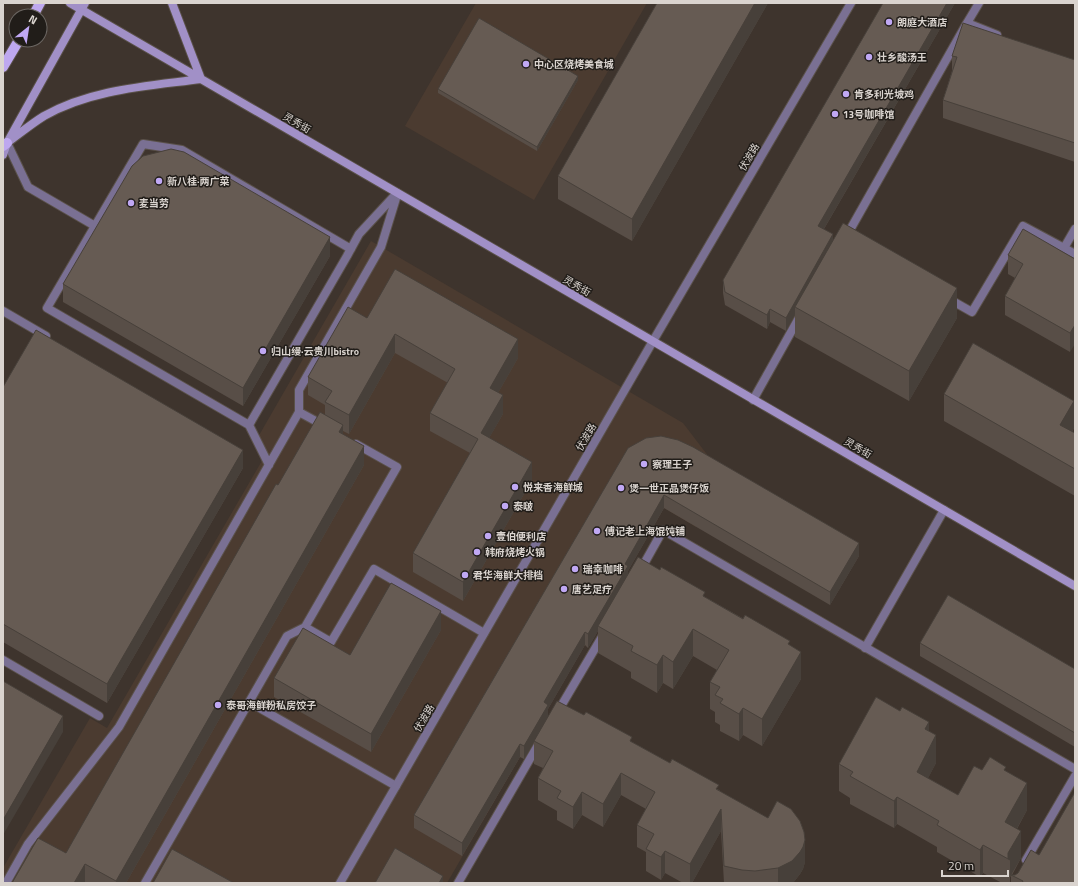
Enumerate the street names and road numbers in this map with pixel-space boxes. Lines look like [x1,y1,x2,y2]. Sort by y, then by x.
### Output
street label: 灵秀街 [280,109,314,137]
street label: 伏波路 [735,140,763,174]
street label: 灵秀街 [560,272,594,300]
street label: 伏波路 [572,420,600,454]
street label: 灵秀街 [841,434,875,462]
street label: 伏波路 [410,701,438,735]

